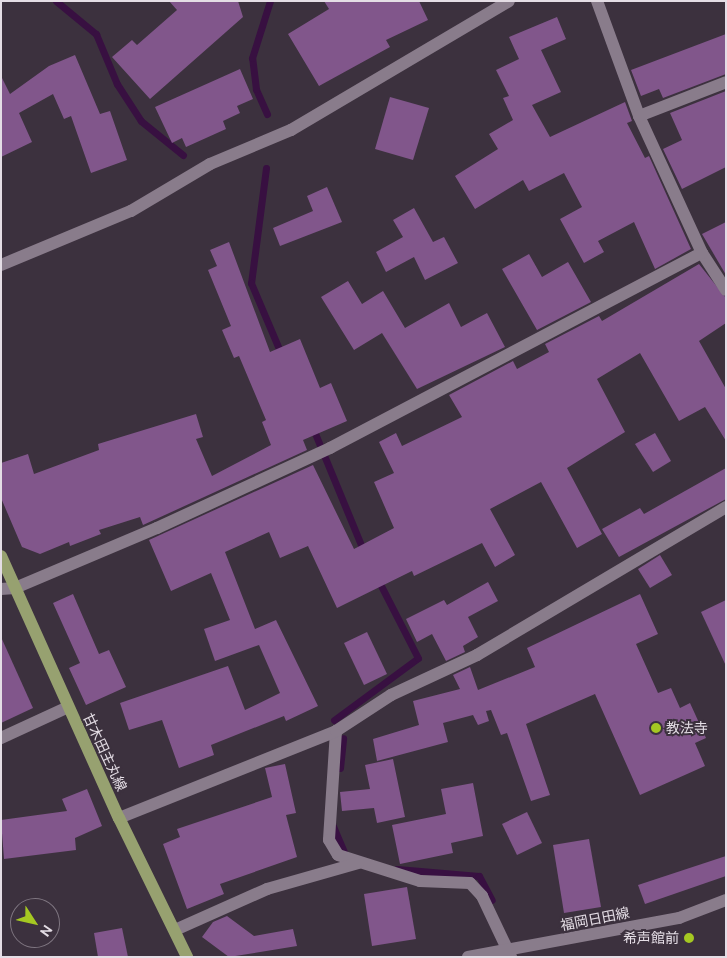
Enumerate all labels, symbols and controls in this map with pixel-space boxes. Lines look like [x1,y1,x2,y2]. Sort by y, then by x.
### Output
street label: 甘木田主丸線 [80,710,130,794]
place label: 教法寺 [666,720,708,736]
marker: 教法寺 [650,722,662,734]
north arrow [10,898,60,948]
street label: 福岡日田線 [559,904,631,934]
text: N [37,922,56,940]
place label: 希声館前 [623,930,679,946]
marker: 希声館前 [683,932,695,944]

